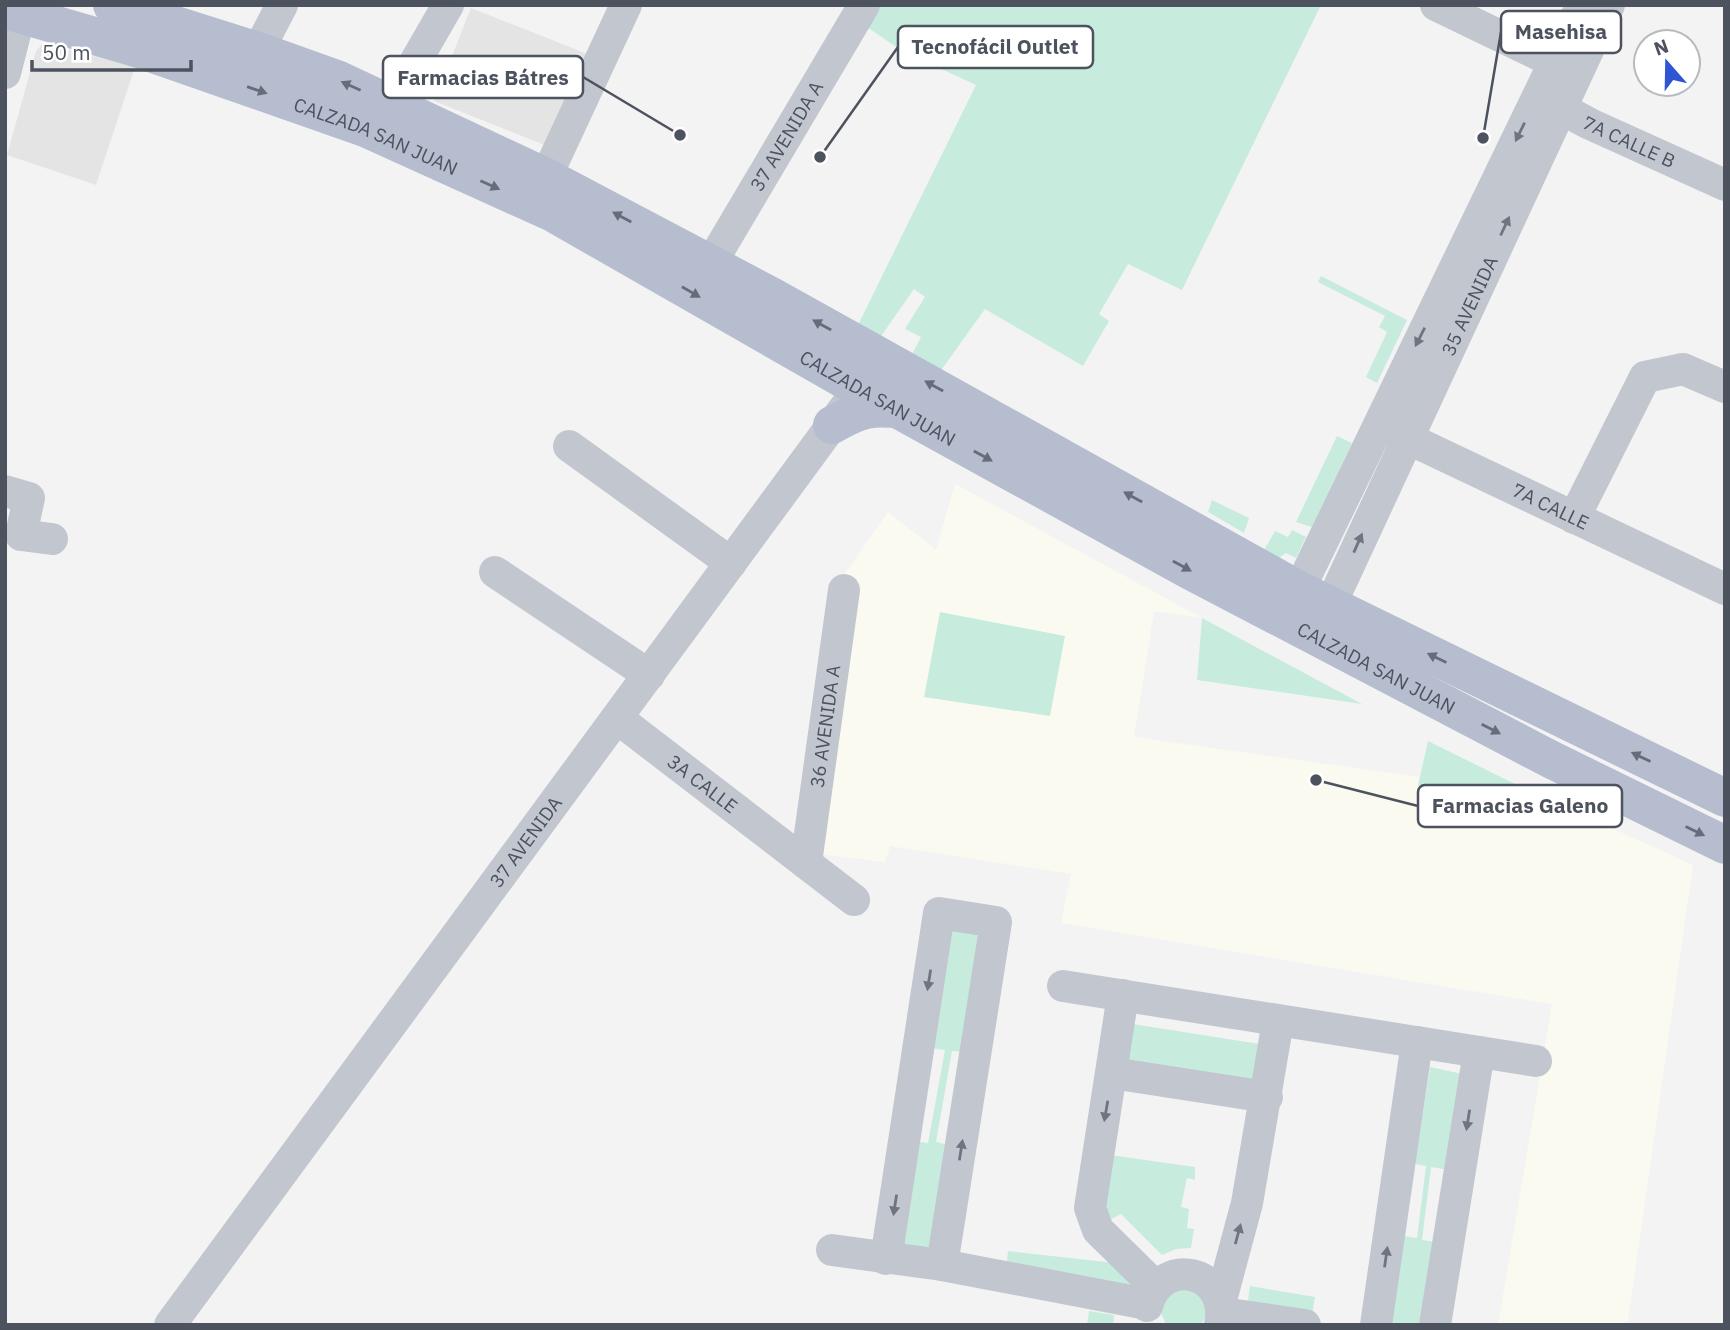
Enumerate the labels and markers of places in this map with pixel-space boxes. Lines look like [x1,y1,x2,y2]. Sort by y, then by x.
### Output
callout: Masehisa [1501,11,1621,53]
callout: Tecnofácil Outlet [898,26,1093,68]
callout: Farmacias Bátres [383,56,583,98]
callout: Farmacias Galeno [1418,785,1622,827]

